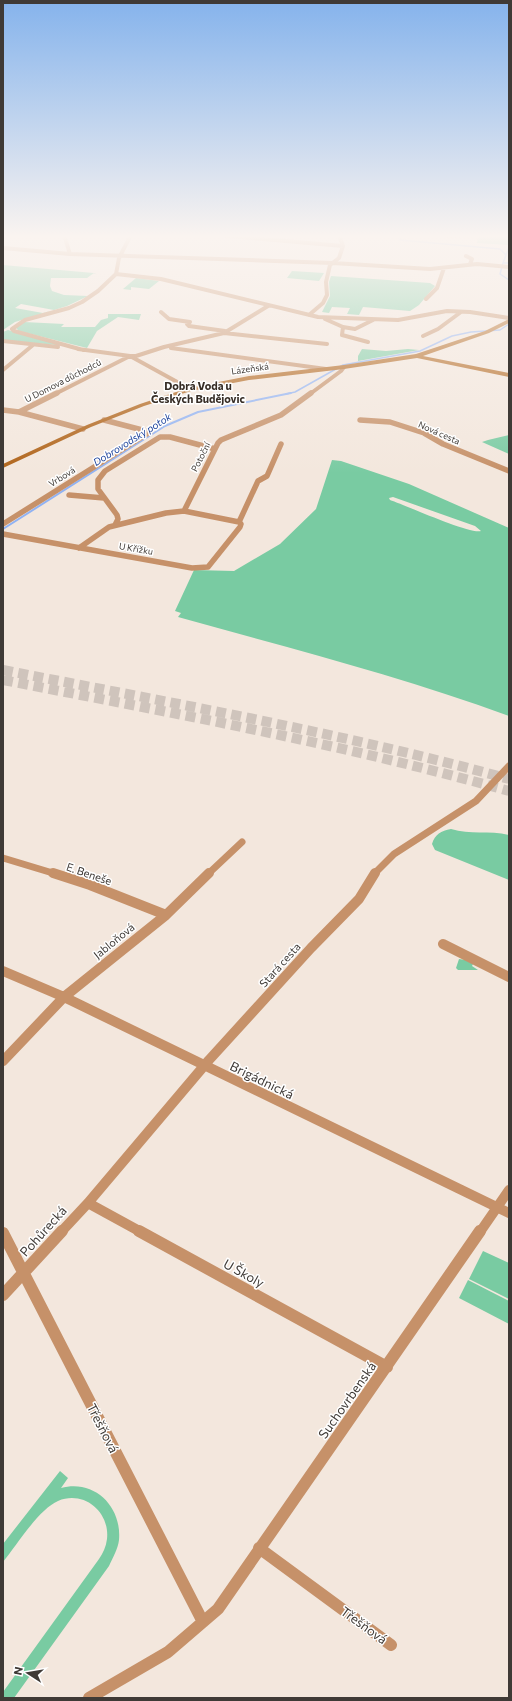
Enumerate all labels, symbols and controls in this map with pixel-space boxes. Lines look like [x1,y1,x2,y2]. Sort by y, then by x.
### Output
street label: U Domova důchodců [23,357,103,405]
street label: Lázeňská [230,360,270,377]
district label: Dobrá Voda u Českých Budějovic [151,379,245,405]
water label: Dobrovodský potok [91,410,174,468]
street label: Nová cesta [417,418,462,447]
street label: Potoční [188,440,213,473]
street label: Vrbová [46,464,77,489]
street label: U Křížku [118,540,154,557]
street label: E. Beneše [65,860,114,887]
street label: Jabloňová [91,920,137,962]
street label: Stará cesta [256,940,303,990]
street label: Brigádnická [227,1058,297,1102]
street label: Pohůrecká [16,1202,70,1260]
street label: U Školy [221,1254,268,1291]
street label: Suchovrbenská [315,1359,379,1441]
street label: Třešňová [84,1401,122,1455]
street label: Třešňová [338,1603,390,1647]
north arrow [8,1653,48,1693]
text: N [11,1665,25,1676]

